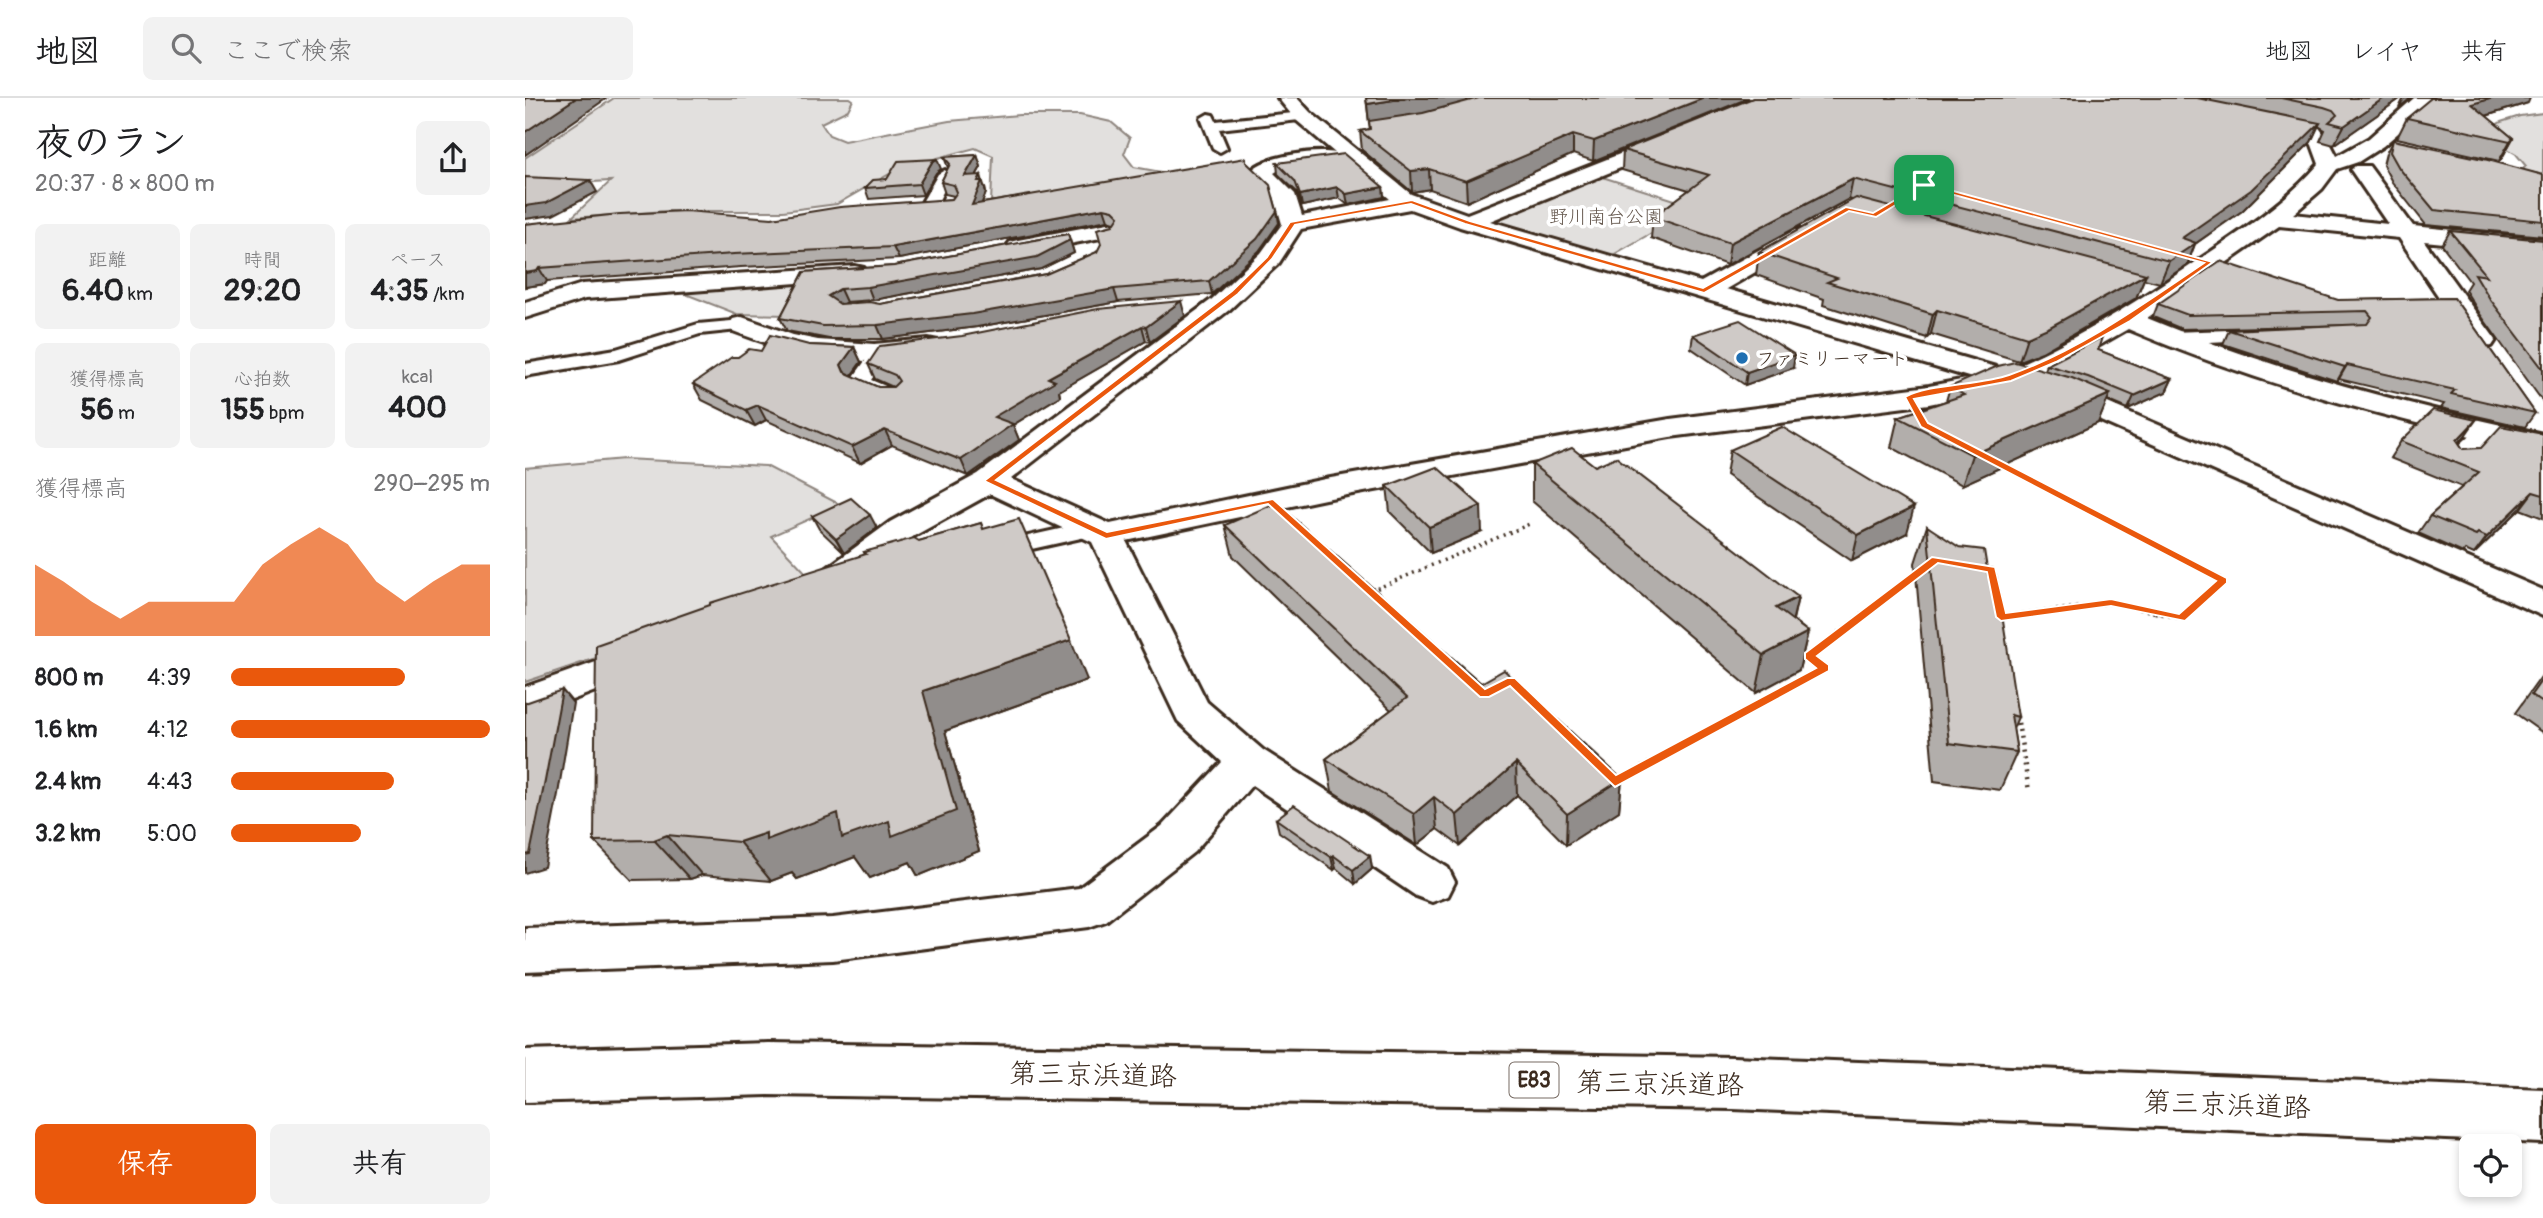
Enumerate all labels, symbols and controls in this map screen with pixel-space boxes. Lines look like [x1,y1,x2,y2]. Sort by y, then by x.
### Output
search box [143,17,633,80]
icon: search [167,29,205,67]
text: 地図 [35,31,101,72]
text: ここで検索 [223,35,353,67]
text: 地図 [2265,37,2313,66]
text: レイヤ [2351,37,2422,66]
text: 共有 [2460,37,2508,66]
text: 夜のラン [35,119,187,167]
button: share [416,121,490,195]
pin [1894,155,1954,215]
icon: arrive [1905,166,1943,204]
text: 20:37 · 8 × 800 m [35,169,215,198]
park label: 野川南台公園 [1549,205,1663,229]
text: 距離 [88,248,127,272]
text: 時間 [243,248,282,272]
text: ペース [390,248,445,272]
text: 6.40 [62,272,124,309]
text: 29:20 [224,272,301,309]
text: 4:35 [370,272,429,309]
text: km [124,282,153,306]
text: /km [429,282,465,306]
place label: ファミリーマート [1756,347,1908,371]
marker: ファミリーマート [1734,350,1750,366]
text: kcal [402,365,433,389]
text: 獲得標高 [69,367,146,391]
text: 心拍数 [234,367,291,391]
text: 400 [388,389,447,426]
text: 56 [80,391,114,428]
text: 155 [221,391,265,428]
text: m [114,401,135,425]
text: bpm [265,401,304,425]
text: 290–295 m [373,469,490,498]
text: 獲得標高 [35,474,127,503]
text: 800 m [35,663,103,692]
text: 4:39 [147,663,191,692]
text: 1.6 km [35,715,97,744]
text: 4:12 [147,715,188,744]
text: 2.4 km [35,767,101,796]
text: 4:43 [147,767,193,796]
text: 3.2 km [35,819,101,848]
text: 5:00 [147,819,197,848]
street label: 第三京浜道路 [1009,1057,1177,1094]
road number: E83 [1509,1062,1559,1098]
street label: 第三京浜道路 [1576,1066,1744,1103]
street label: 第三京浜道路 [2142,1085,2312,1126]
button: 保存 [35,1124,256,1204]
button: 共有 [270,1124,490,1204]
map controls [2459,1134,2522,1197]
button: locate [2459,1134,2522,1197]

